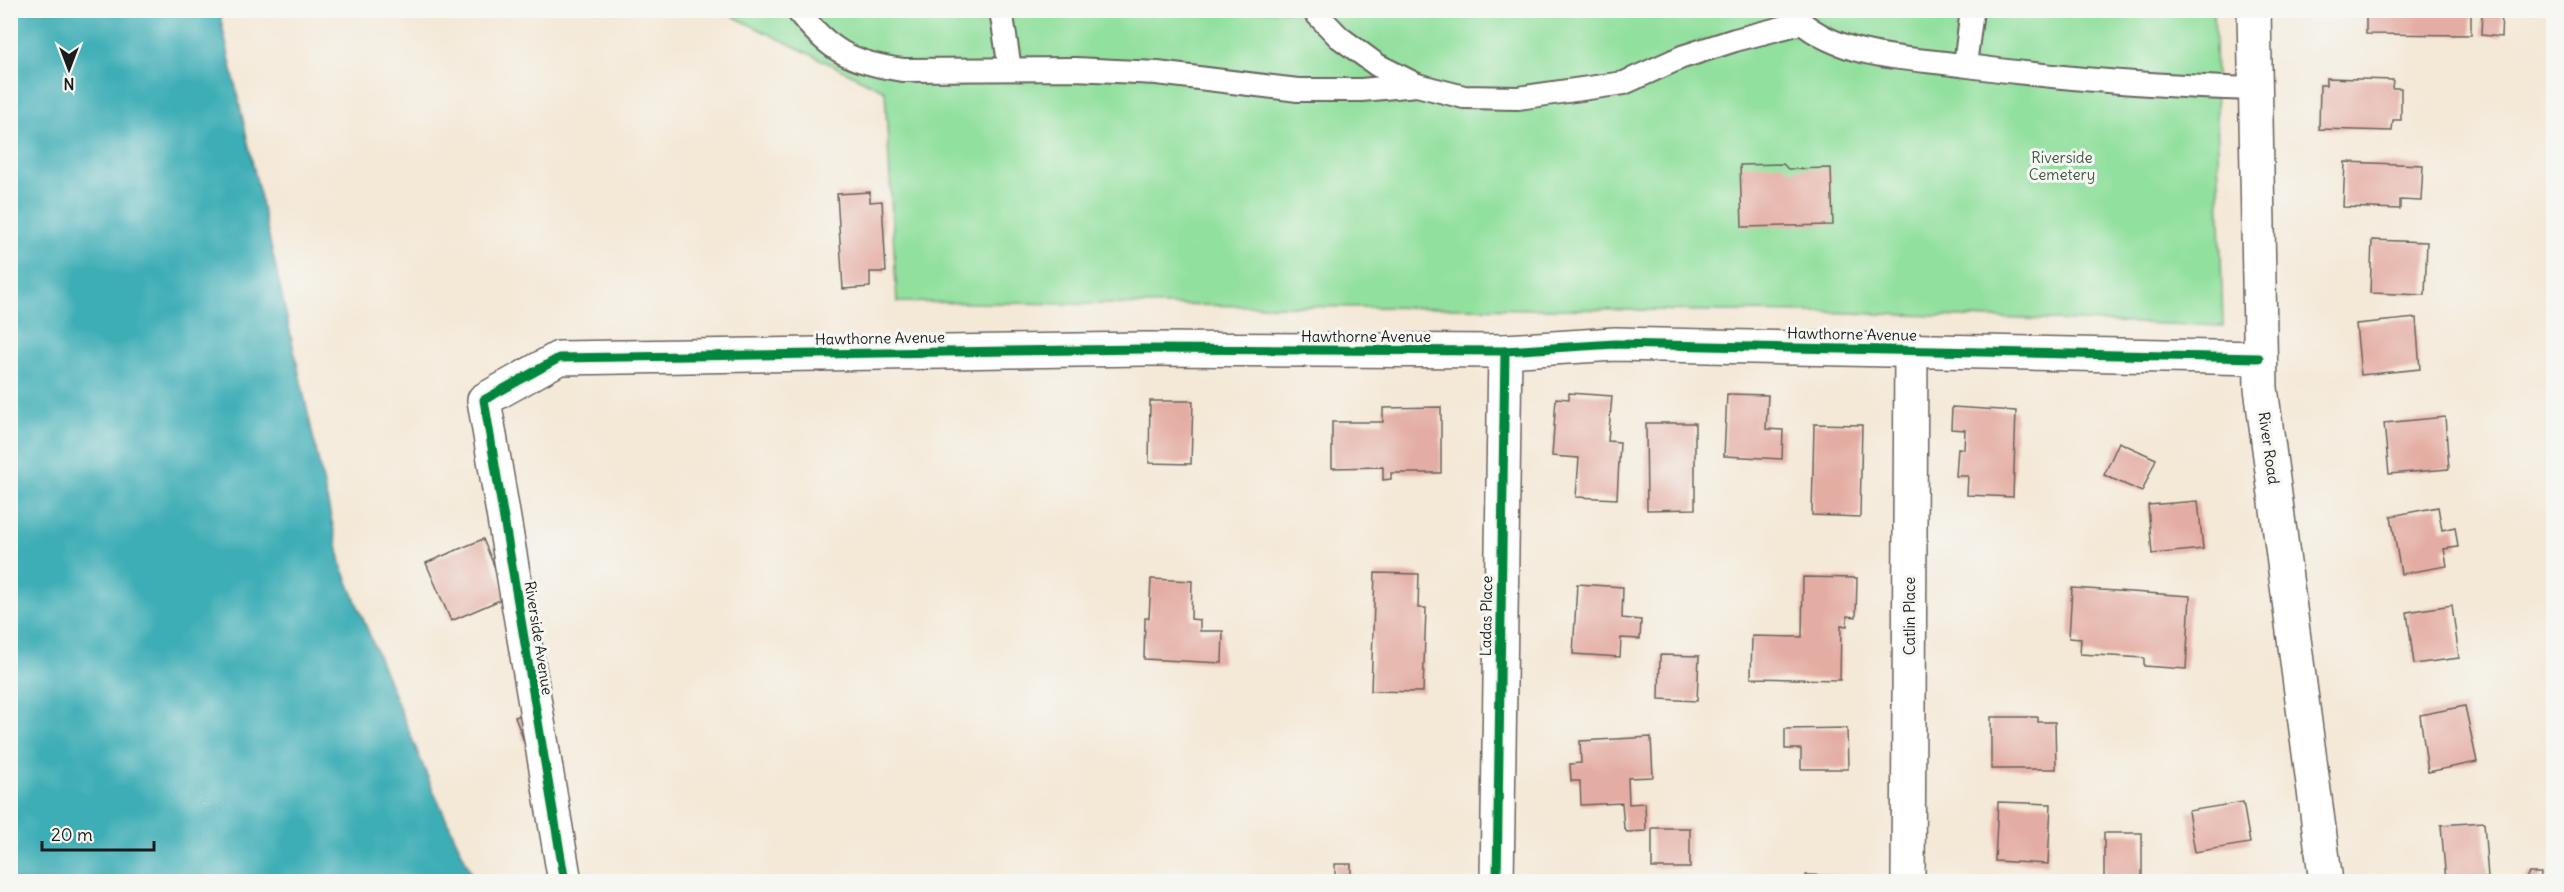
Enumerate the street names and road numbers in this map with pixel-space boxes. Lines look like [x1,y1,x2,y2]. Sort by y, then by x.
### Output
street label: Hawthorne Avenue [1787,323,1917,345]
street label: Hawthorne Avenue [815,327,945,349]
street label: Hawthorne Avenue [1301,327,1431,346]
street label: River Road [2255,410,2284,486]
street label: Ladas Place [1476,576,1496,656]
street label: Catlin Place [1900,577,1919,655]
street label: Riverside Avenue [521,580,557,696]

